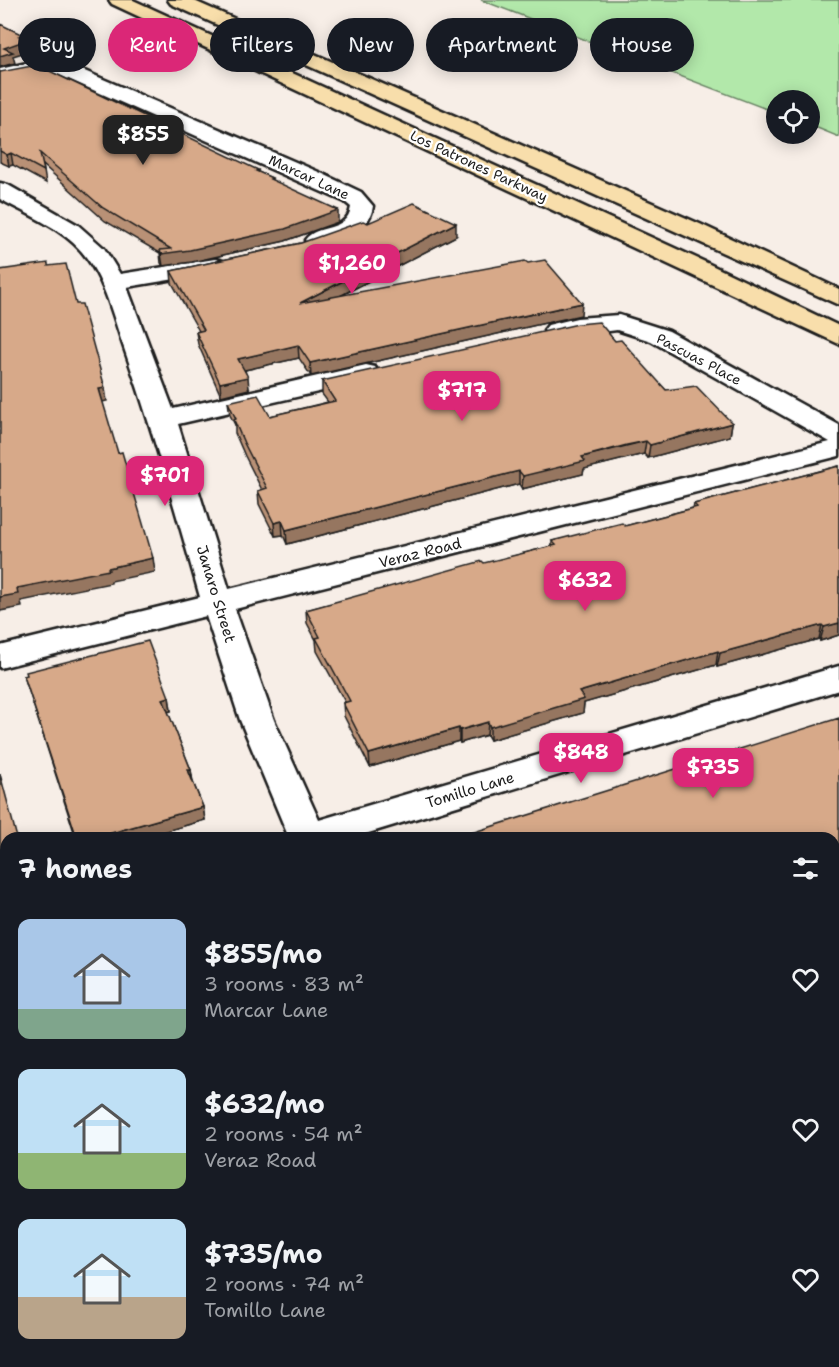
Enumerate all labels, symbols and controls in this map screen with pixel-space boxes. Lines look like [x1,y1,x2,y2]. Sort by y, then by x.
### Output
chip: Buy [18,18,96,72]
chip: Rent [108,18,198,72]
chip: Filters [210,18,315,72]
chip: New [327,18,414,72]
chip: Apartment [426,18,578,72]
chip: House [590,18,694,72]
map controls [766,90,820,144]
button: locate [766,90,820,144]
pin: $855 [107,115,179,166]
text: $855 [117,121,169,147]
street label: Los Patrones Parkway [407,126,551,206]
street label: Marcar Lane [266,150,352,204]
pin: $1,260 [303,244,401,295]
text: $1,260 [318,250,386,276]
street label: Pascuas Place [653,329,745,389]
pin: $717 [426,371,498,422]
text: $717 [437,377,487,403]
pin: $701 [129,456,201,507]
text: $701 [140,462,190,488]
street label: Veraz Road [377,533,464,573]
street label: Janaro Street [192,543,240,645]
pin: $632 [549,561,621,612]
text: $632 [558,567,612,593]
pin: $848 [545,733,617,784]
text: $848 [553,739,609,765]
pin: $735 [677,748,749,799]
text: $735 [687,754,739,780]
street label: Tomillo Lane [423,767,517,813]
text: 7 homes [18,851,132,886]
icon: filters [789,852,822,885]
text: $855/mo [204,936,322,971]
icon: home [66,943,138,1015]
icon: heart [789,963,822,996]
text: 3 rooms · 83 m² [204,971,364,997]
text: Marcar Lane [204,997,328,1023]
text: $632/mo [204,1086,325,1121]
icon: home [66,1093,138,1165]
icon: heart [789,1113,822,1146]
text: 2 rooms · 54 m² [204,1121,363,1147]
text: Veraz Road [204,1147,316,1173]
text: $735/mo [204,1236,323,1271]
icon: home [66,1243,138,1315]
icon: heart [789,1263,822,1296]
text: 2 rooms · 74 m² [204,1271,364,1297]
text: Tomillo Lane [204,1297,326,1323]

